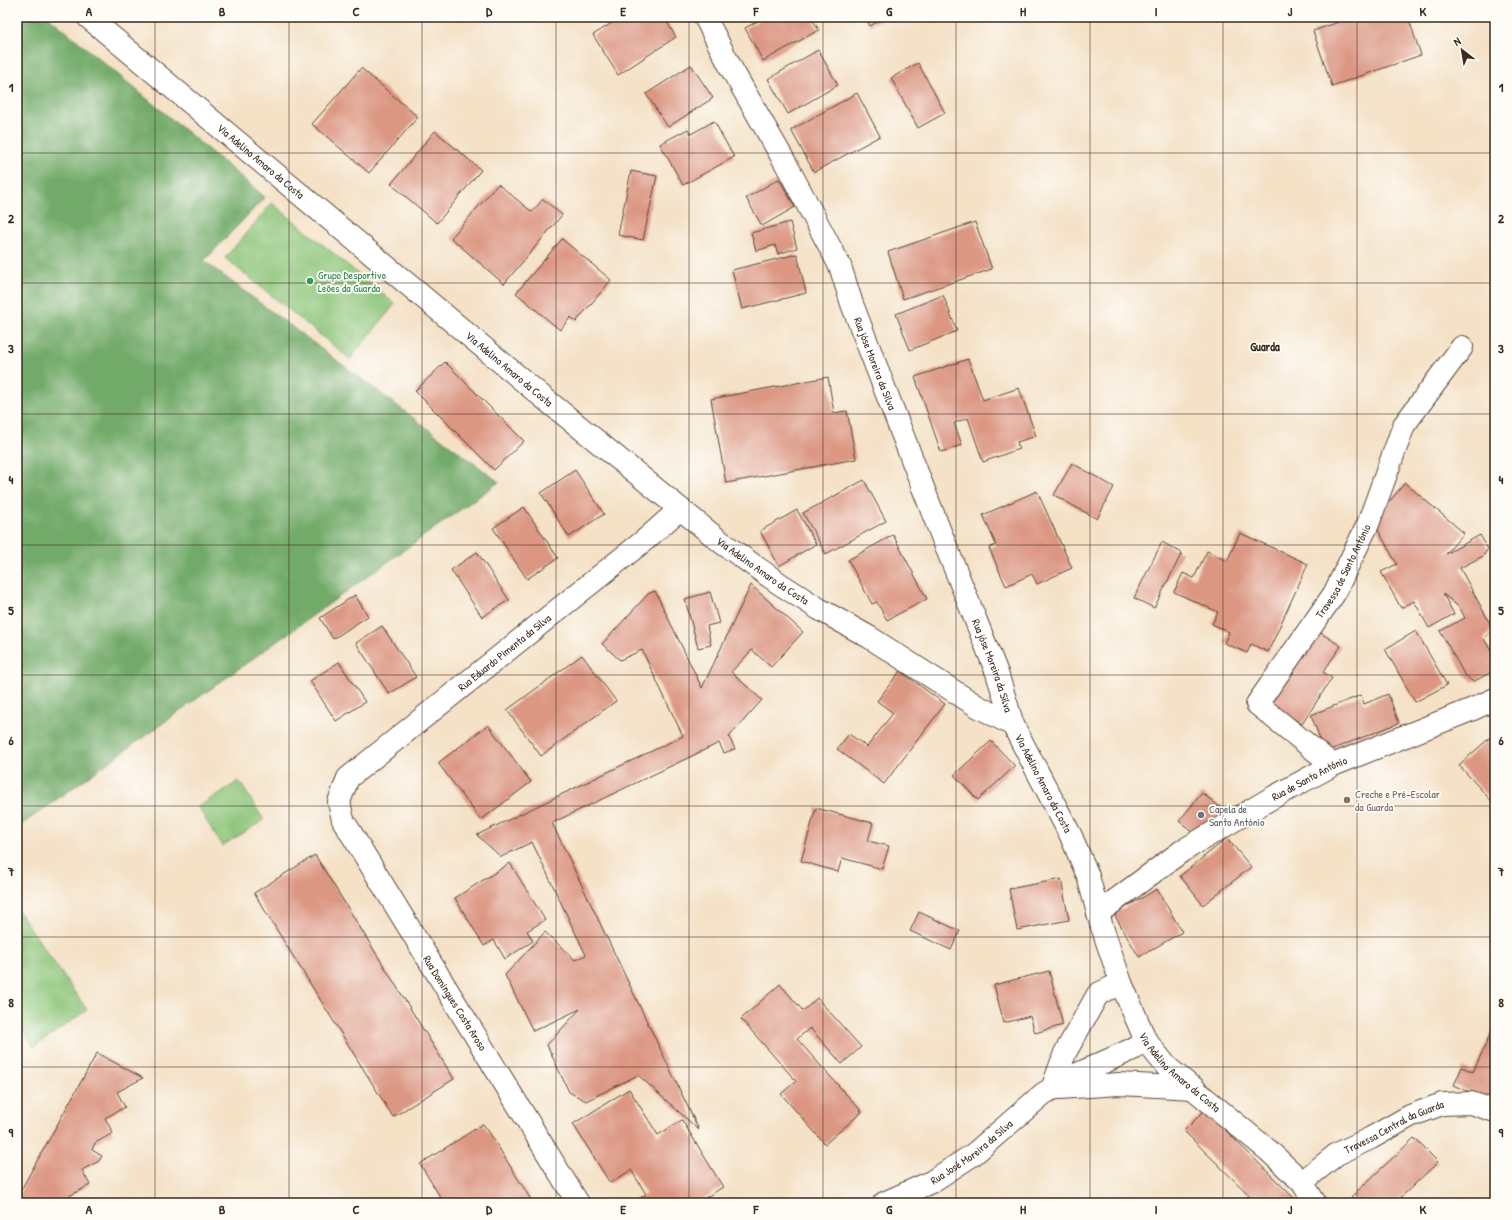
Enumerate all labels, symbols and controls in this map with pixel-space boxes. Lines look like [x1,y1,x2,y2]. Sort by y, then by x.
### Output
text: A [86,2,93,20]
text: B [219,2,226,20]
text: C [352,2,360,20]
text: D [486,2,493,20]
text: E [620,2,626,20]
text: F [753,2,760,20]
text: G [886,2,893,20]
text: H [1020,2,1026,20]
text: I [1154,2,1158,20]
text: J [1288,2,1293,20]
text: K [1420,2,1427,20]
north arrow [1442,30,1482,70]
text: N [1451,34,1463,49]
text: 1 [9,78,14,96]
text: 1 [1499,78,1504,96]
street label: Via Adelino Amaro da Costa [214,121,308,202]
text: 2 [8,209,15,227]
text: 2 [1498,209,1505,227]
place label: Grupo Desportivo Leões da Guarda [318,268,386,295]
marker: Grupo Desportivo Leões da Guarda [305,276,315,286]
street label: Rua jóse Moreira da Silva [851,315,899,412]
street label: Via Adelino Amaro da Costa [463,329,556,410]
district label: Guarda [1250,338,1280,355]
text: 3 [8,339,14,357]
text: 3 [1498,339,1504,357]
text: 4 [9,470,14,488]
text: 4 [1499,470,1504,488]
street label: Travessa de Santo António [1312,522,1374,621]
street label: Via Adelino Amaro da Costa [713,534,812,608]
text: 5 [8,601,14,619]
text: 5 [1498,601,1504,619]
street label: Rua Eduardo Pimenta da Silva [455,611,554,694]
street label: Rua jóse Moreira da Silva [969,617,1016,714]
text: 6 [8,731,14,749]
text: 6 [1498,731,1504,749]
street label: Via Adelino Amaro da Costa [1012,732,1075,835]
street label: Rua de Santo António [1269,753,1349,804]
place label: Creche e Pré-Escolar da Guarda [1355,787,1441,814]
marker: Creche e Pré-Escolar da Guarda [1342,795,1352,805]
place label: Capela de Santo António [1209,802,1265,829]
marker: Capela de Santo António [1196,810,1206,820]
text: 7 [7,862,15,880]
text: 7 [1497,862,1505,880]
street label: Rua Domingues Costa Aroso [420,953,490,1054]
text: 8 [8,993,14,1011]
text: 8 [1498,993,1504,1011]
street label: Via Adelino Amaro da Costa [1136,1030,1224,1115]
street label: Travessa Central da Guarda [1342,1097,1446,1157]
street label: Rua José Moreira da Silva [928,1116,1016,1187]
text: 9 [9,1123,14,1141]
text: 9 [1499,1123,1504,1141]
text: A [86,1200,93,1218]
text: B [219,1200,226,1218]
text: C [352,1200,360,1218]
text: D [486,1200,493,1218]
text: E [620,1200,626,1218]
text: F [753,1200,760,1218]
text: G [886,1200,893,1218]
text: H [1020,1200,1026,1218]
text: I [1154,1200,1158,1218]
text: J [1288,1200,1293,1218]
text: K [1420,1200,1427,1218]

